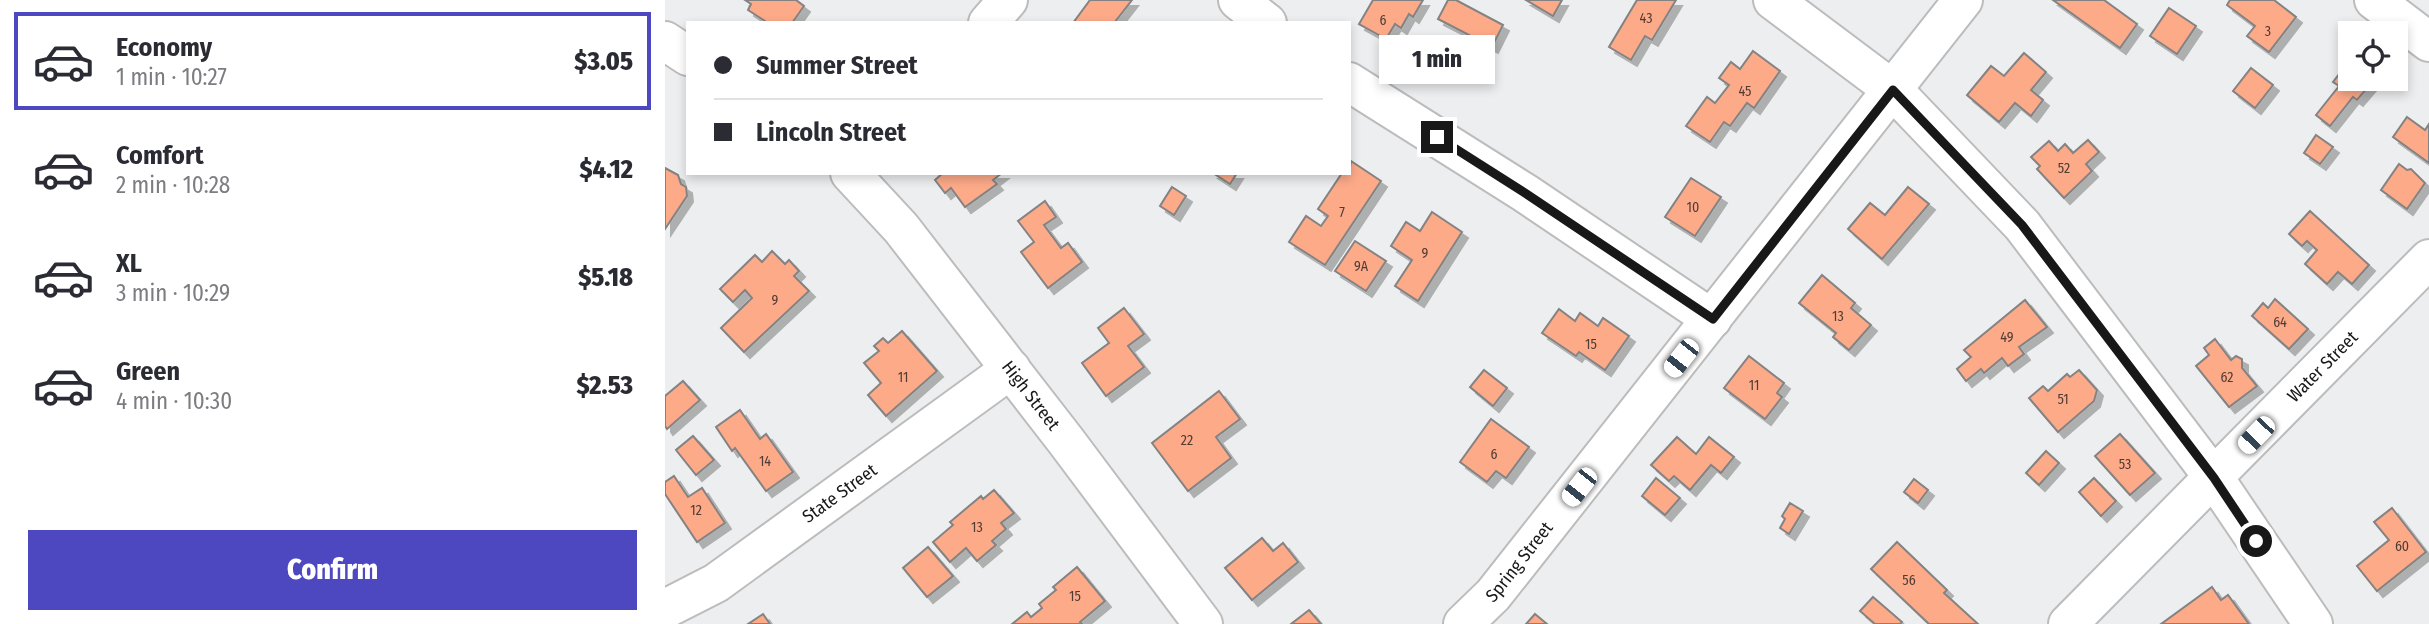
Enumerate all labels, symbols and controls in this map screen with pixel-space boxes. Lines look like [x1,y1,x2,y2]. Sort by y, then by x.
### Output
house number: 43 [1640,10,1652,27]
house number: 6 [1380,12,1387,29]
map controls [2338,21,2408,91]
button: locate [2338,21,2408,91]
house number: 3 [2265,23,2271,40]
icon: car [32,30,95,93]
text: Economy [116,32,212,63]
callout: 1 min [1379,36,1495,85]
text: 1 min [1412,45,1462,73]
text: $3.05 [574,46,633,77]
text: Summer Street [756,50,918,81]
text: 1 min · 10:27 [116,63,227,91]
house number: 45 [1738,83,1752,100]
text: Lincoln Street [756,117,906,148]
route end [1421,121,1453,153]
icon: car [32,138,95,201]
text: Comfort [116,140,204,171]
text: $4.12 [579,154,633,185]
house number: 52 [2058,160,2070,177]
text: 2 min · 10:28 [116,171,230,199]
house number: 10 [1687,199,1699,216]
house number: 7 [1339,204,1345,221]
house number: 9 [1422,245,1429,262]
icon: car [32,246,95,309]
text: XL [116,248,142,279]
house number: 9A [1354,258,1369,275]
text: $5.18 [578,262,633,293]
text: 3 min · 10:29 [116,279,230,307]
house number: 9 [772,292,779,309]
house number: 13 [1832,308,1844,325]
house number: 64 [2273,314,2287,331]
street label: Water Street [2283,326,2363,407]
house number: 49 [2000,329,2014,346]
car [1660,335,1703,381]
house number: 15 [1585,336,1597,353]
icon: car [32,354,95,417]
text: Green [116,356,180,387]
street label: High Street [997,356,1065,435]
house number: 11 [898,369,908,386]
house number: 62 [2221,369,2234,386]
text: $2.53 [576,370,633,401]
house number: 11 [1749,377,1759,394]
text: 4 min · 10:30 [116,387,232,415]
house number: 51 [2057,391,2069,408]
car [2234,413,2279,457]
house number: 22 [1181,432,1193,449]
house number: 6 [1491,446,1498,463]
house number: 14 [759,453,771,470]
house number: 53 [2119,456,2131,473]
street label: State Street [798,459,881,528]
car [1558,464,1601,510]
house number: 12 [690,502,702,519]
street label: Spring Street [1481,517,1558,607]
house number: 13 [971,519,983,536]
route start [2240,525,2272,557]
button: Confirm [28,530,637,610]
house number: 60 [2395,538,2409,555]
house number: 56 [1902,572,1916,589]
house number: 15 [1069,588,1081,605]

